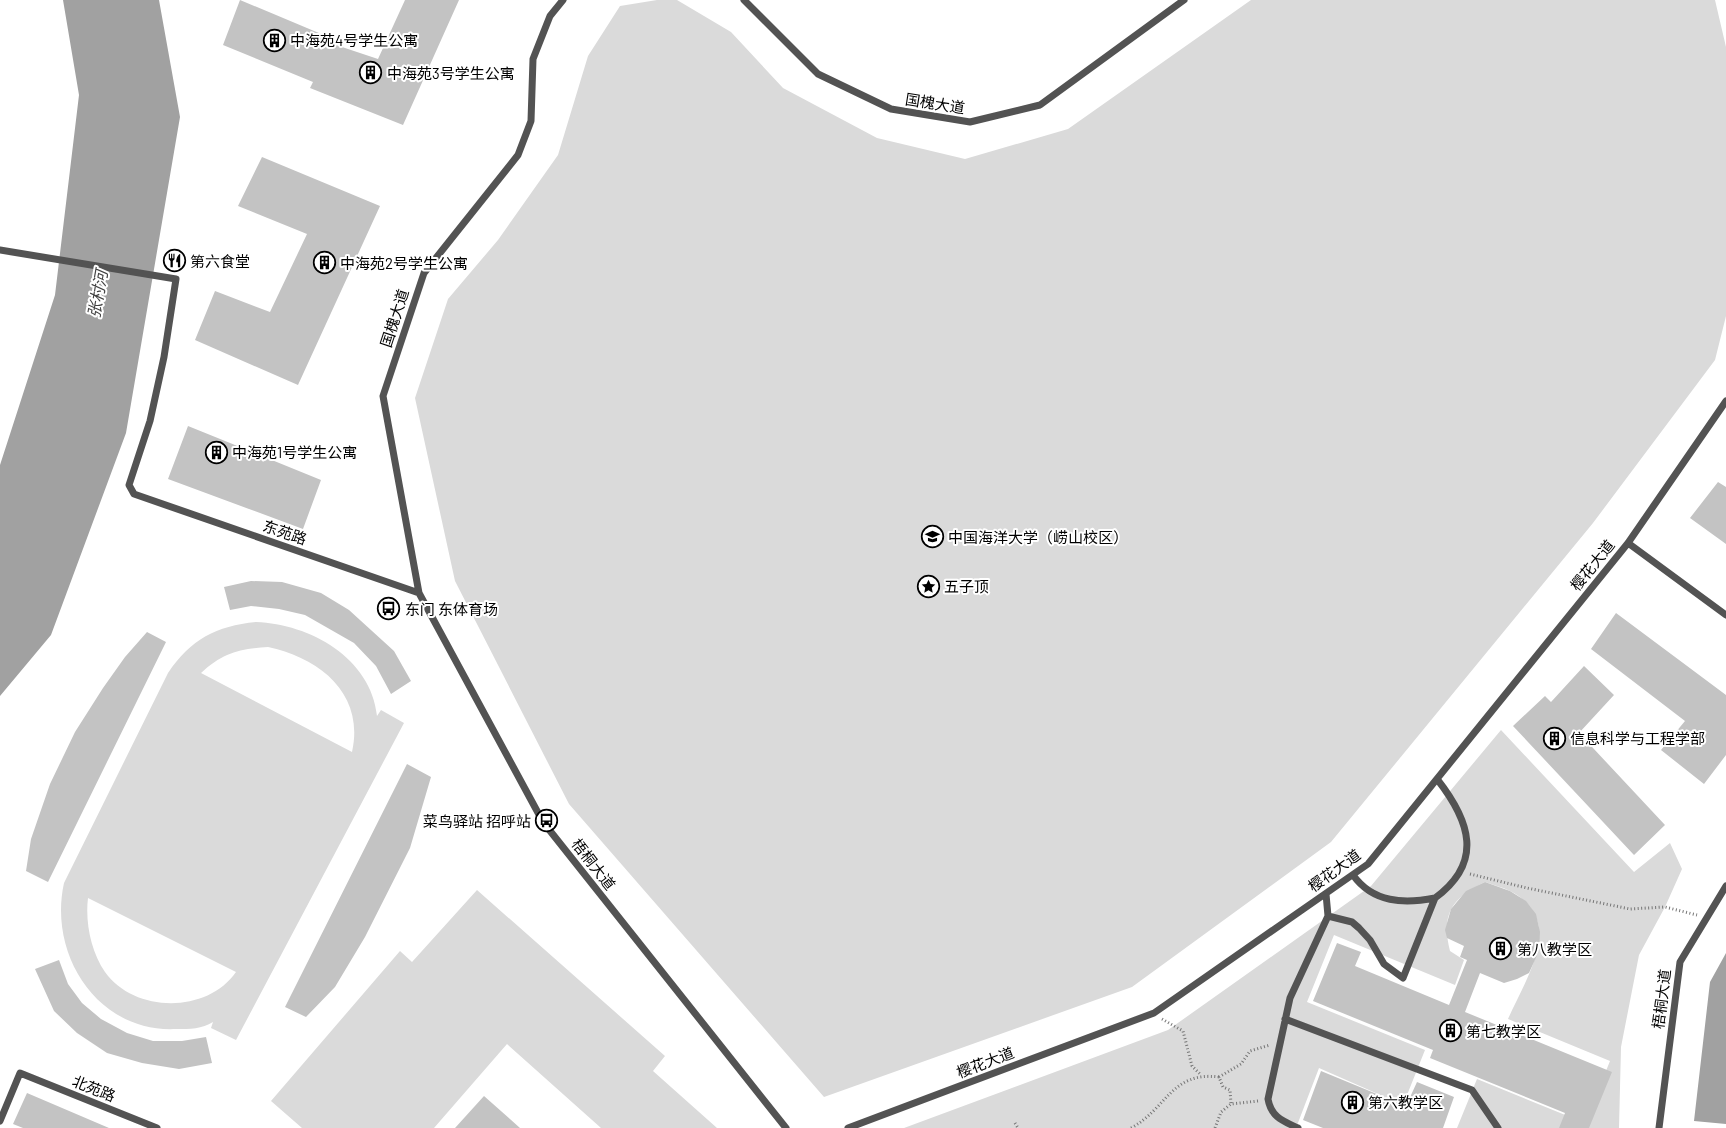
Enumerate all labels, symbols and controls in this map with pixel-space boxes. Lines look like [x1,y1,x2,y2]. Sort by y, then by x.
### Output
building icon: 中海苑4号学生公寓 [262,28,286,52]
place label: 中海苑4号学生公寓 [290,31,418,49]
building icon: 中海苑3号学生公寓 [359,61,383,85]
place label: 中海苑3号学生公寓 [387,64,515,82]
street label: 国槐大道 [904,89,966,117]
restaurant icon: 第六食堂 [162,249,186,273]
building icon: 中海苑2号学生公寓 [312,251,336,275]
place label: 第六食堂 [190,252,250,270]
place label: 中海苑2号学生公寓 [340,254,468,272]
water label: 张村河 [83,266,111,319]
street label: 国槐大道 [376,287,412,349]
building icon: 中海苑1号学生公寓 [204,440,228,464]
place label: 中海苑1号学生公寓 [232,443,357,461]
street label: 东苑路 [261,516,309,548]
school or university icon: 中国海洋大学（崂山校区） [920,525,944,549]
place label: 中国海洋大学（崂山校区） [948,528,1128,546]
street label: 樱花大道 [1566,536,1618,594]
place icon: 五子顶 [916,574,940,598]
place label: 五子顶 [944,577,989,595]
bus stop icon: 东门 东体育场 [377,597,401,621]
place label: 东门 东体育场 [405,600,498,618]
building icon: 信息科学与工程学部 [1542,726,1566,750]
place label: 信息科学与工程学部 [1570,729,1705,747]
bus stop icon: 菜鸟驿站 招呼站 [535,809,559,833]
place label: 菜鸟驿站 招呼站 [423,812,531,830]
street label: 梧桐大道 [568,835,620,893]
street label: 樱花大道 [1304,845,1364,895]
building icon: 第八教学区 [1489,937,1513,961]
place label: 第八教学区 [1517,940,1592,958]
street label: 梧桐大道 [1648,968,1674,1030]
building icon: 第七教学区 [1438,1019,1462,1043]
place label: 第七教学区 [1466,1022,1541,1040]
street label: 樱花大道 [954,1043,1016,1081]
street label: 北苑路 [70,1071,118,1105]
building icon: 第六教学区 [1340,1090,1364,1114]
place label: 第六教学区 [1368,1093,1443,1111]

